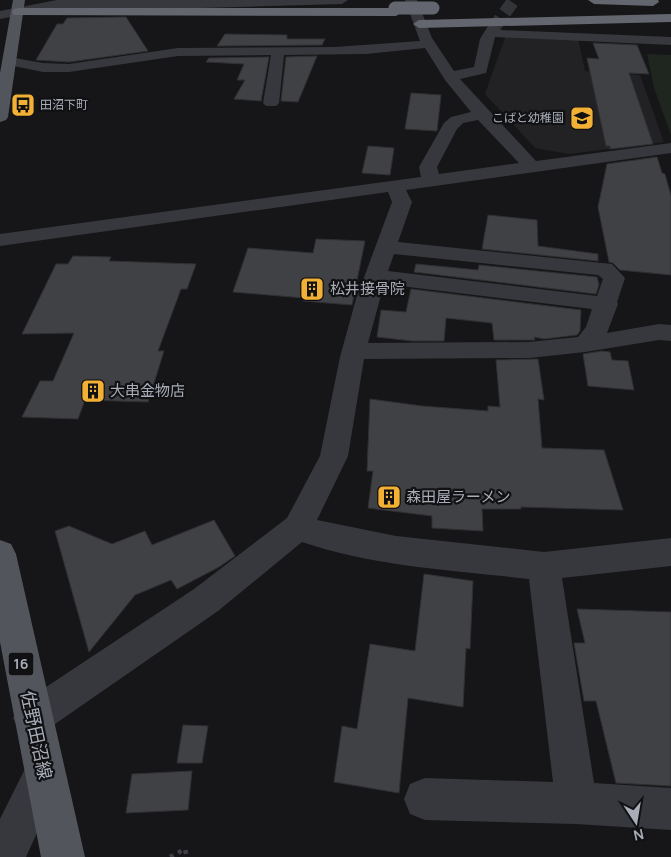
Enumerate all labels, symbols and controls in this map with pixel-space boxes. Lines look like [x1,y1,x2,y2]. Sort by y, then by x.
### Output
bus stop icon: 田沼下町 [10,92,36,118]
place label: 田沼下町 [40,96,88,113]
school or university icon: こばと幼稚園 [569,105,595,131]
place label: こばと幼稚園 [492,109,564,126]
building icon: 松井接骨院 [299,276,325,302]
place label: 松井接骨院 [330,278,405,299]
building icon: 大串金物店 [80,378,106,404]
place label: 大串金物店 [110,380,185,401]
building icon: 森田屋ラーメン [376,484,402,510]
place label: 森田屋ラーメン [406,486,510,507]
road number: 16 [8,652,34,676]
street label: 佐野田沼線 [16,688,58,781]
north arrow [611,797,661,847]
text: N [632,825,646,846]

